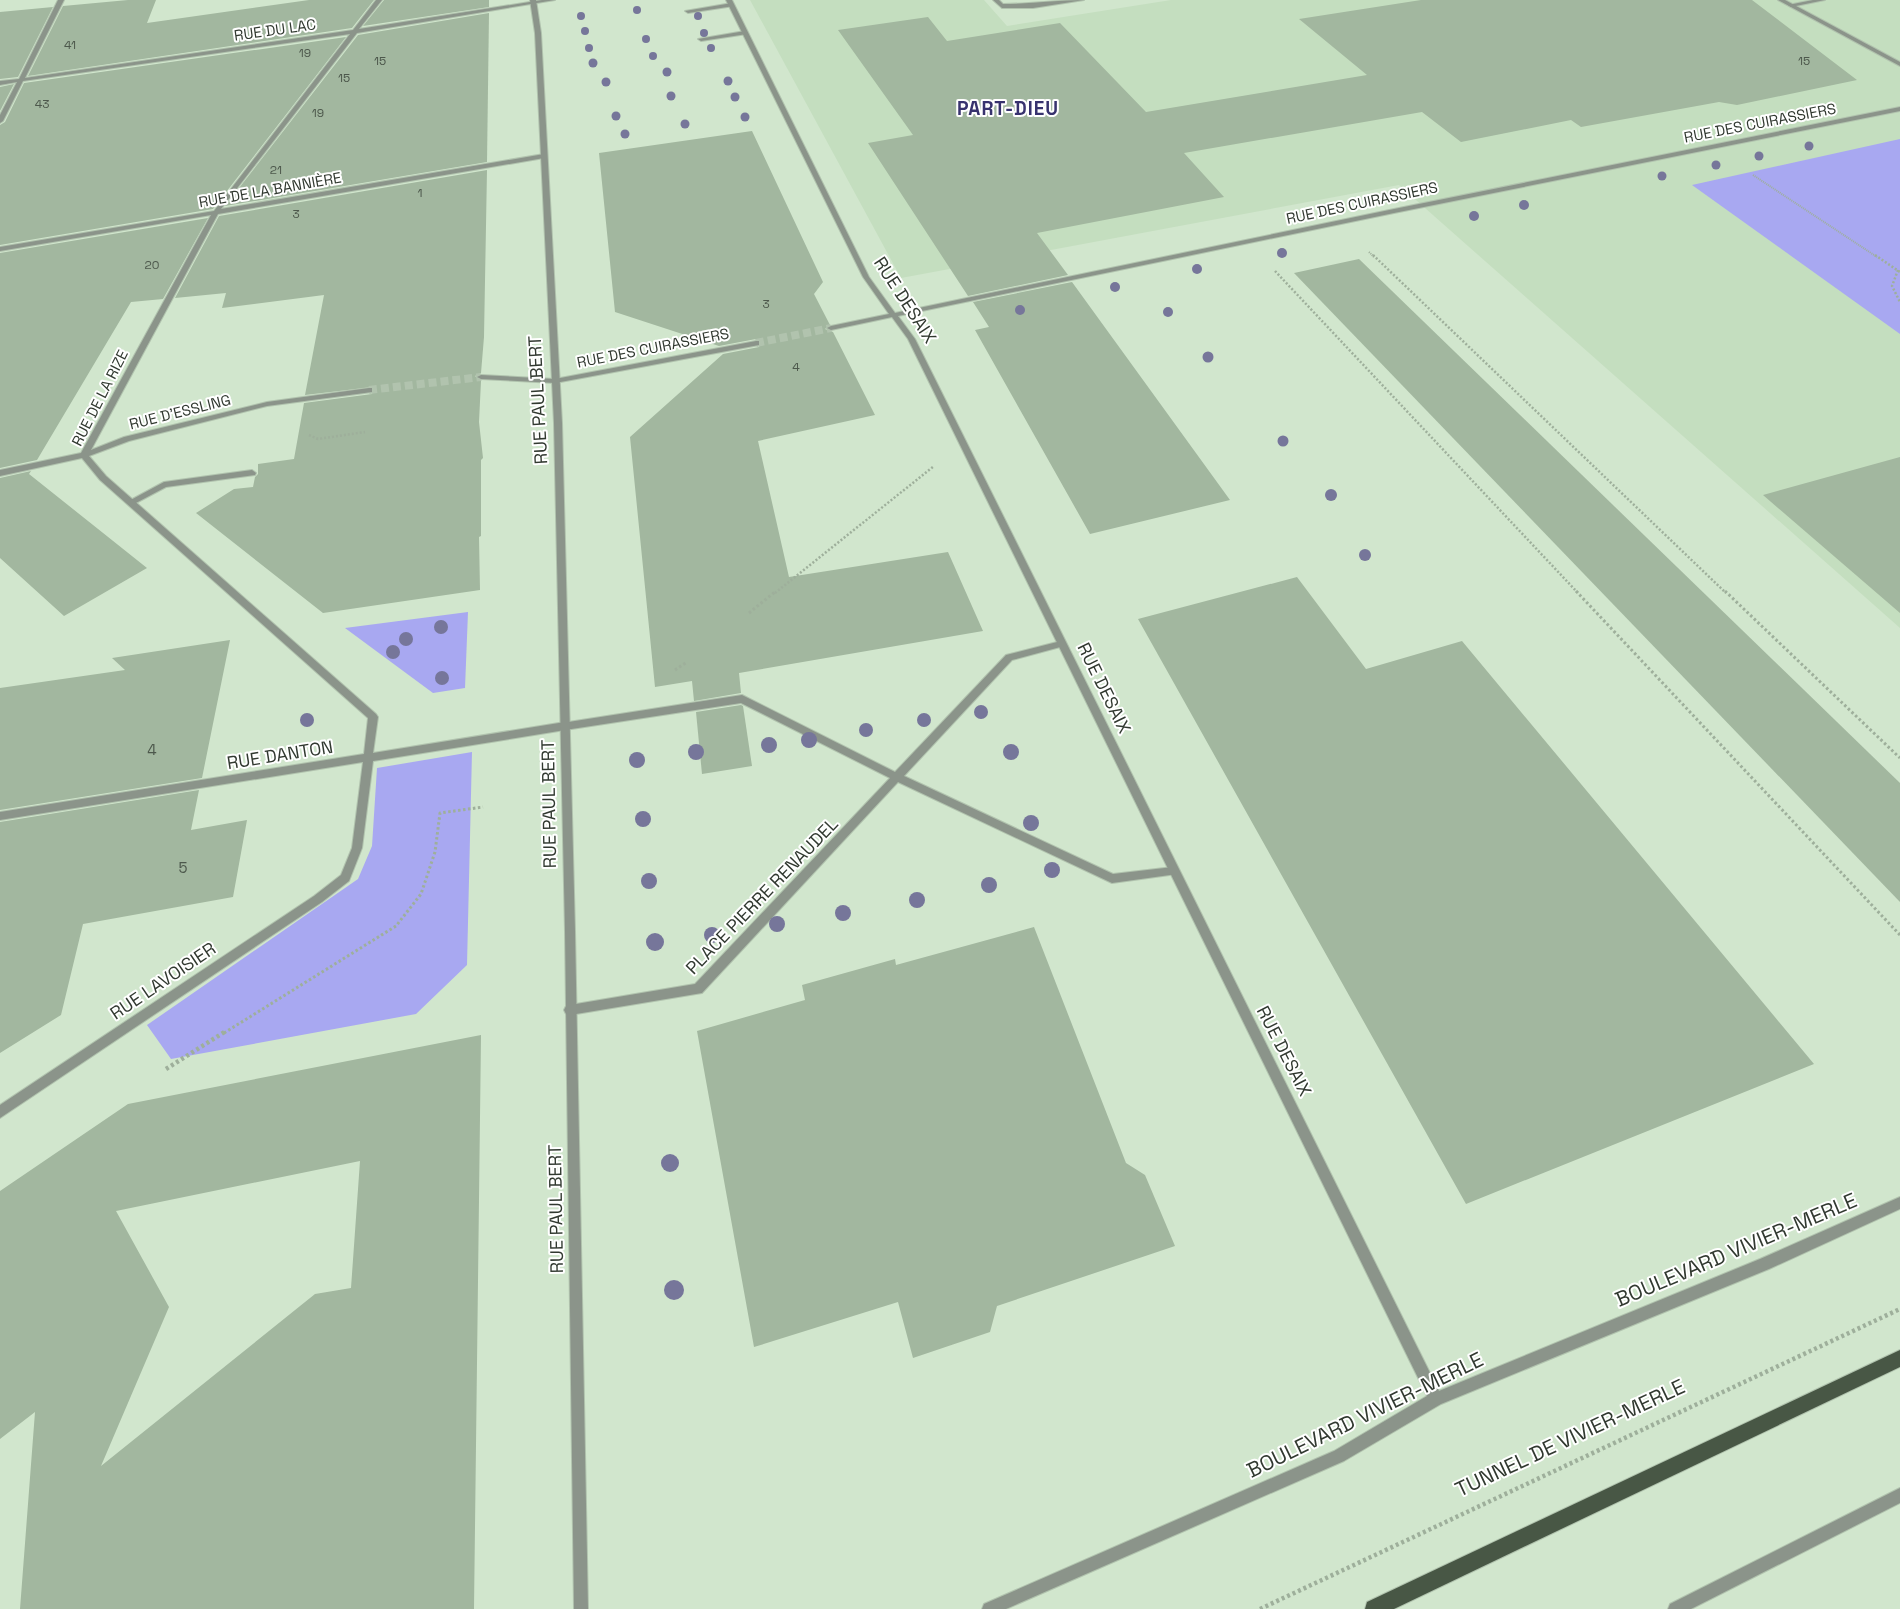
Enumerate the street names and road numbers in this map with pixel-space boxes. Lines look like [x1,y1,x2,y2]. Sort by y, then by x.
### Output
street label: RUE DU LAC [233,14,317,45]
street label: RUE DES CUIRASSIERS [1682,98,1838,147]
street label: RUE DE LA BANNIÈRE [197,168,343,211]
street label: RUE DES CUIRASSIERS [1284,177,1439,228]
street label: RUE DESAIX [869,252,942,347]
street label: RUE DES CUIRASSIERS [575,323,731,372]
street label: RUE PAUL BERT [523,335,552,465]
street label: RUE DE LA RIZE [67,346,132,449]
street label: RUE D'ESSLING [127,390,233,433]
street label: RUE DESAIX [1073,639,1136,737]
street label: RUE DANTON [225,735,335,774]
street label: RUE PAUL BERT [536,739,561,869]
street label: PLACE PIERRE RENAUDEL [681,812,843,979]
street label: RUE LAVOISIER [105,937,220,1024]
street label: RUE DESAIX [1252,1002,1317,1100]
street label: RUE PAUL BERT [543,1144,568,1274]
street label: BOULEVARD VIVIER-MERLE [1611,1186,1861,1313]
street label: BOULEVARD VIVIER-MERLE [1242,1345,1488,1484]
street label: TUNNEL DE VIVIER-MERLE [1451,1372,1689,1503]

